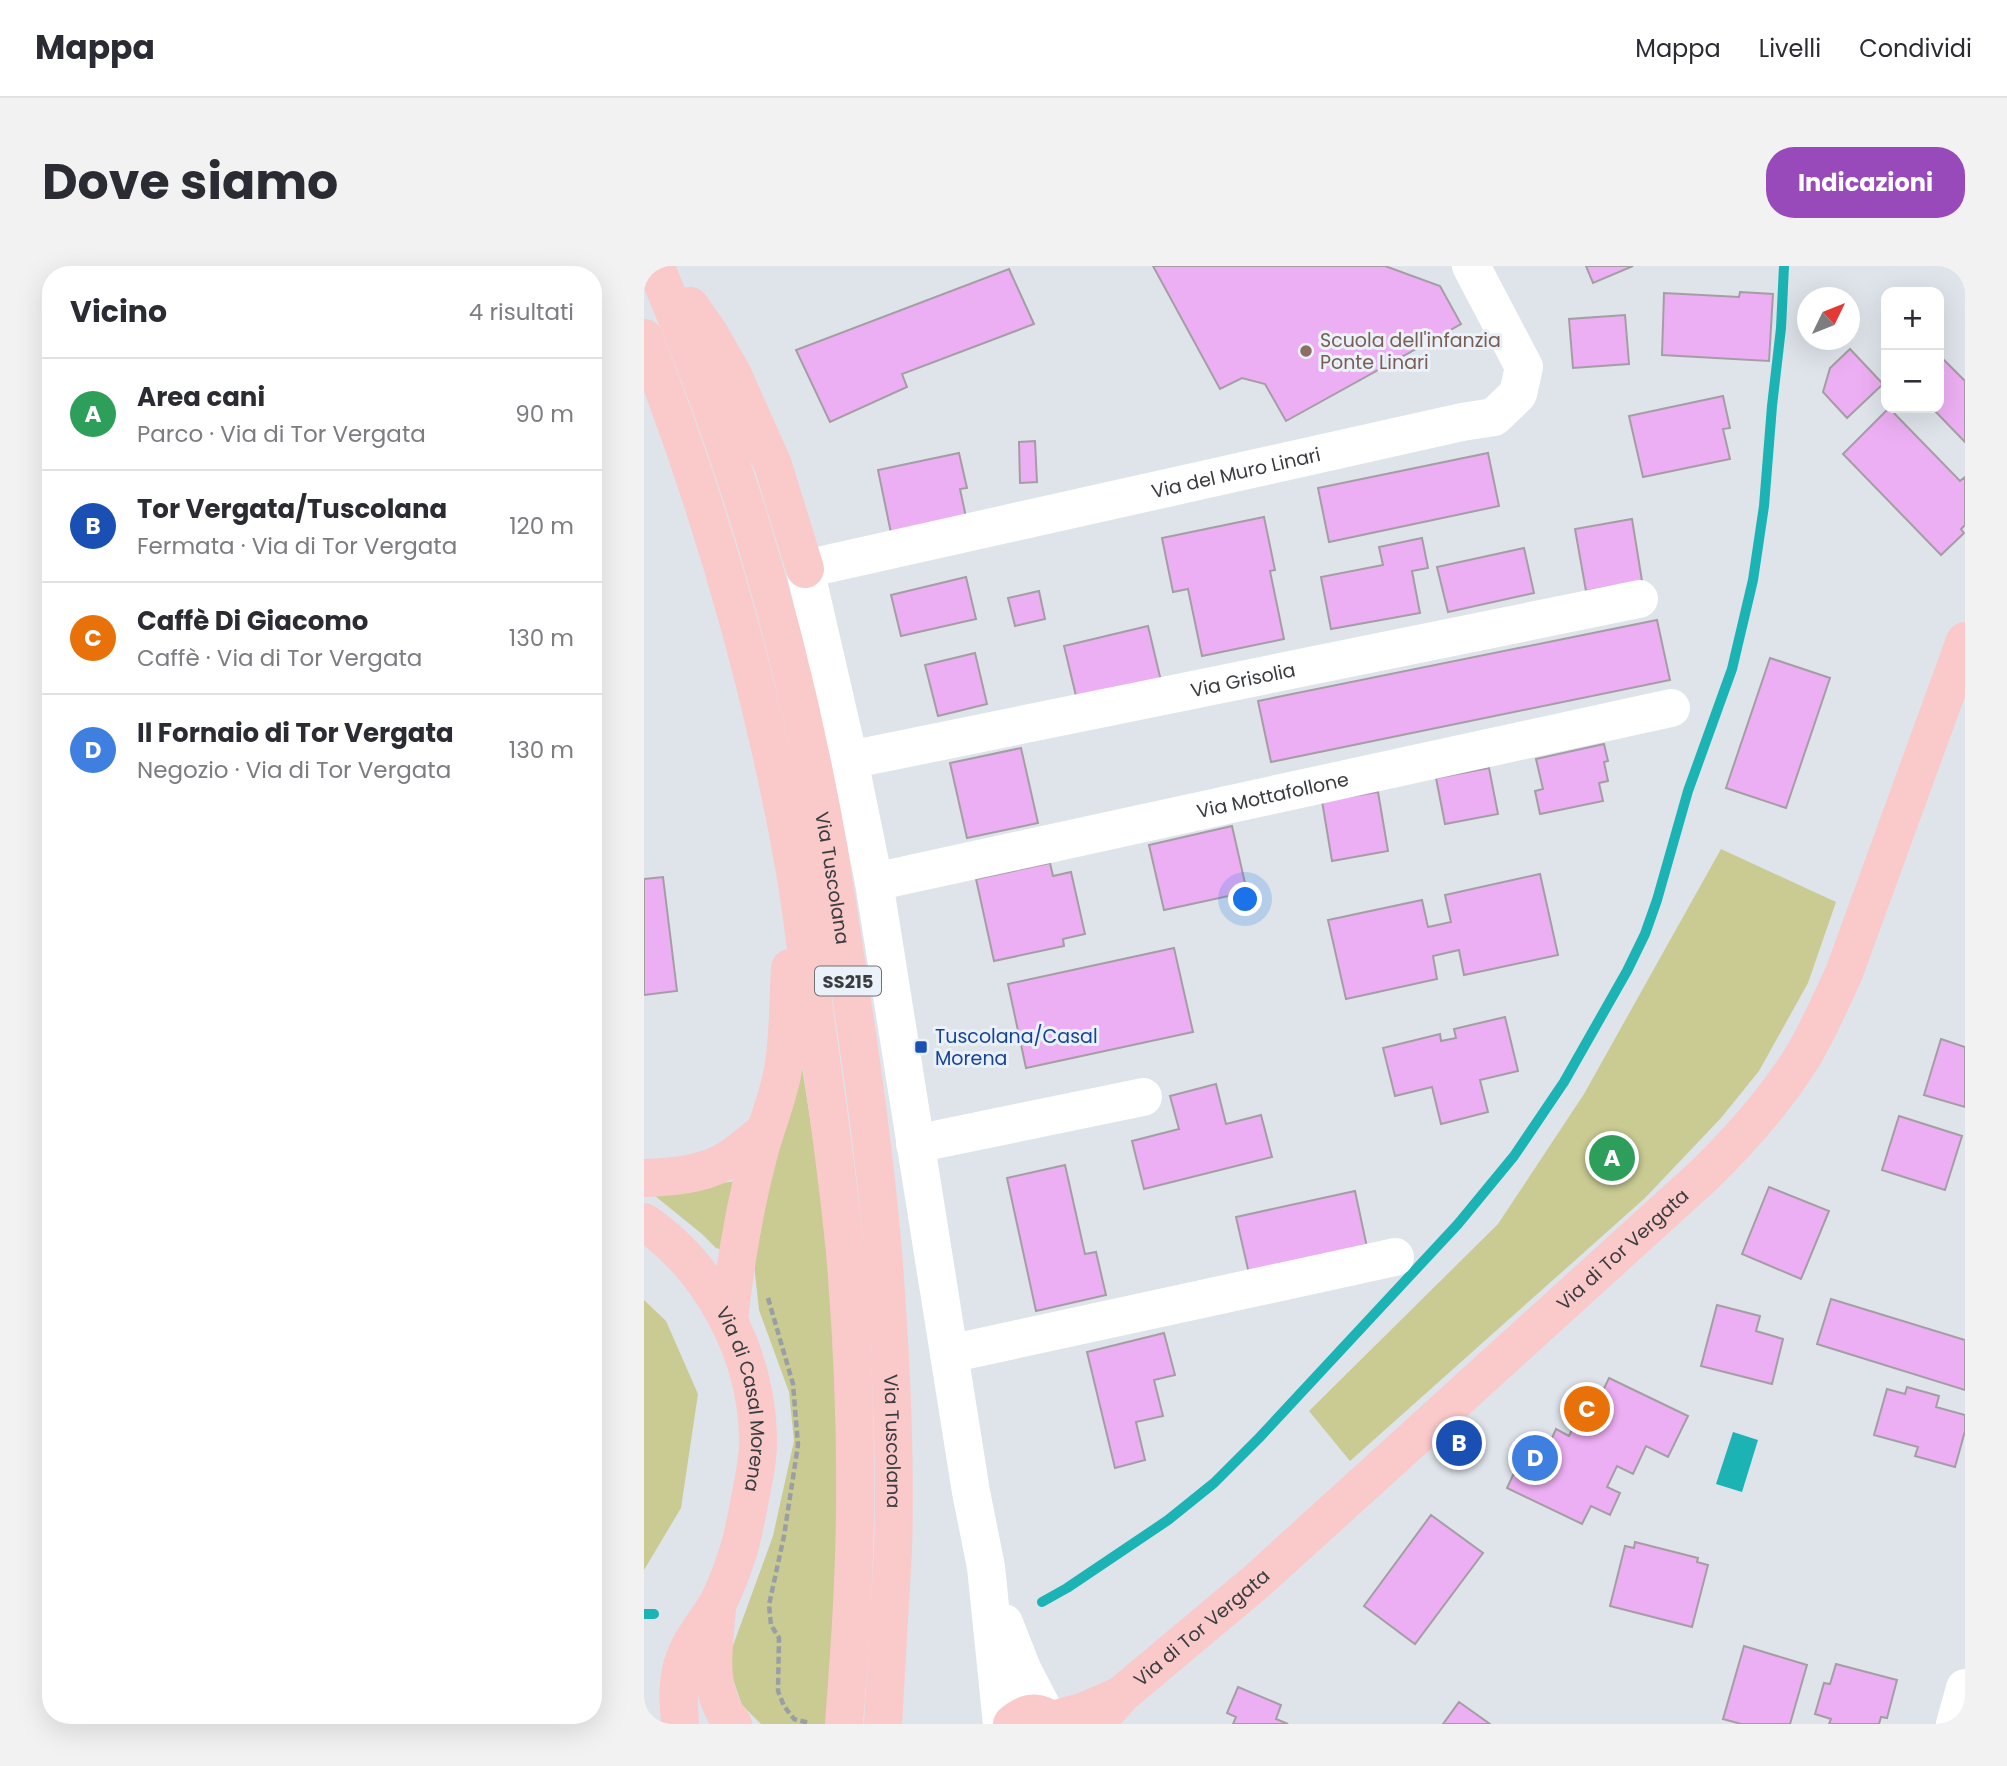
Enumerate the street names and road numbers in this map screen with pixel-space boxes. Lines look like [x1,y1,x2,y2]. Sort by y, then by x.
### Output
street label: Via del Muro Linari [1149,441,1323,505]
street label: Via Grisolia [1188,656,1298,704]
street label: Via Mottafollone [1194,765,1351,825]
street label: Via Tuscolana [809,809,857,946]
road number: SS215 [815,966,881,996]
street label: Via di Tor Vergata [1550,1182,1694,1316]
street label: Via di Casal Morena [710,1301,772,1494]
street label: Via Tuscolana [877,1374,907,1509]
street label: Via di Tor Vergata [1128,1563,1275,1692]

